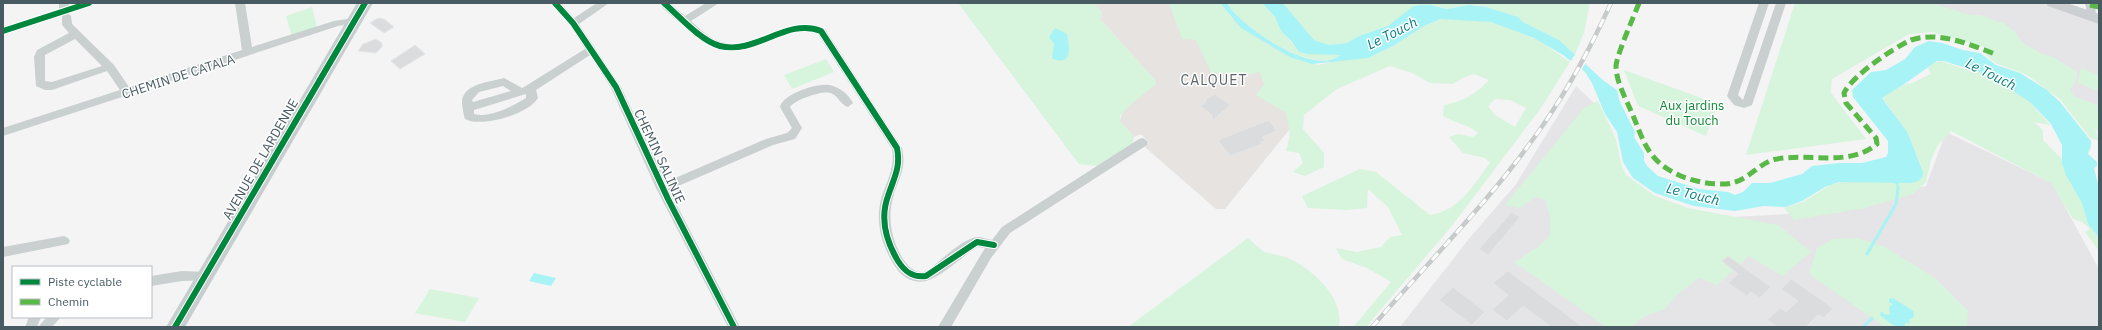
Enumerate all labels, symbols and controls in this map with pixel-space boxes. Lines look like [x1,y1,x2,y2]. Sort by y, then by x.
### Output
water label: Le Touch [1364,13,1420,53]
street label: CHEMIN DE CATALA [120,50,237,103]
water label: Le Touch [1963,54,2019,94]
district label: CALQUET [1181,71,1247,89]
street label: AVENUE DE LARDENNE [219,96,302,223]
park label: Aux jardins du Touch [1660,97,1724,129]
street label: CHEMIN SALINIE [630,106,689,206]
water label: Le Touch [1665,179,1722,209]
legend [12,266,152,318]
text: Piste cyclable [48,274,123,289]
text: Chemin [48,294,89,309]

